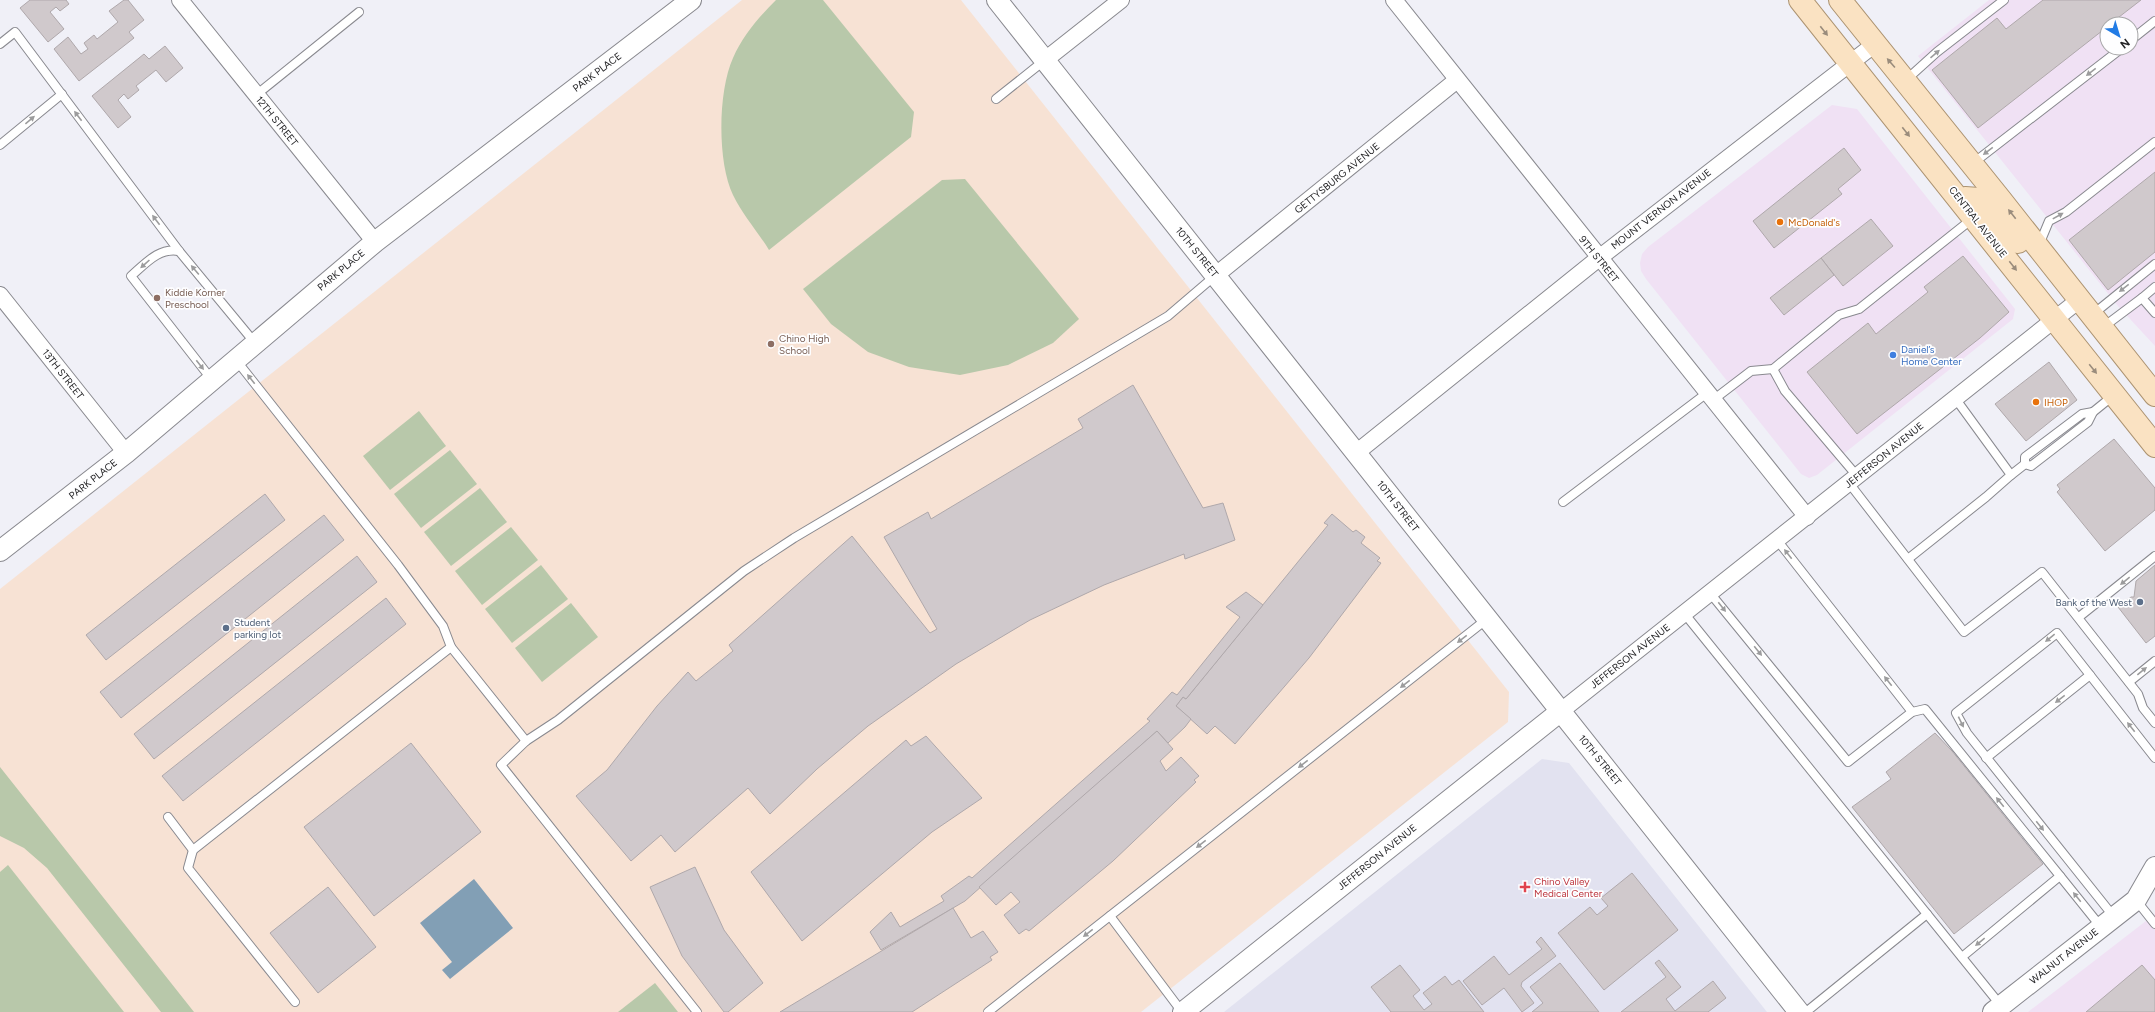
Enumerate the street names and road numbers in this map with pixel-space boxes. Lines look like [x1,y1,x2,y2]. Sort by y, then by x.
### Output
street label: PARK PLACE [570,49,624,95]
street label: 12TH STREET [253,93,301,149]
street label: GETTYSBURG AVENUE [1292,139,1382,216]
street label: MOUNT VERNON AVENUE [1608,166,1714,252]
street label: CENTRAL AVENUE [1946,184,2010,260]
street label: 10TH STREET [1173,224,1222,280]
street label: 9TH STREET [1576,233,1622,285]
street label: PARK PLACE [315,246,367,294]
street label: 13TH STREET [39,346,87,402]
street label: JEFFERSON AVENUE [1842,419,1926,491]
street label: PARK PLACE [66,456,120,502]
street label: 10TH STREET [1374,478,1422,535]
street label: JEFFERSON AVENUE [1587,621,1673,691]
street label: 10TH STREET [1576,732,1625,788]
street label: JEFFERSON AVENUE [1335,821,1419,893]
street label: WALNUT AVENUE [2027,925,2101,987]

